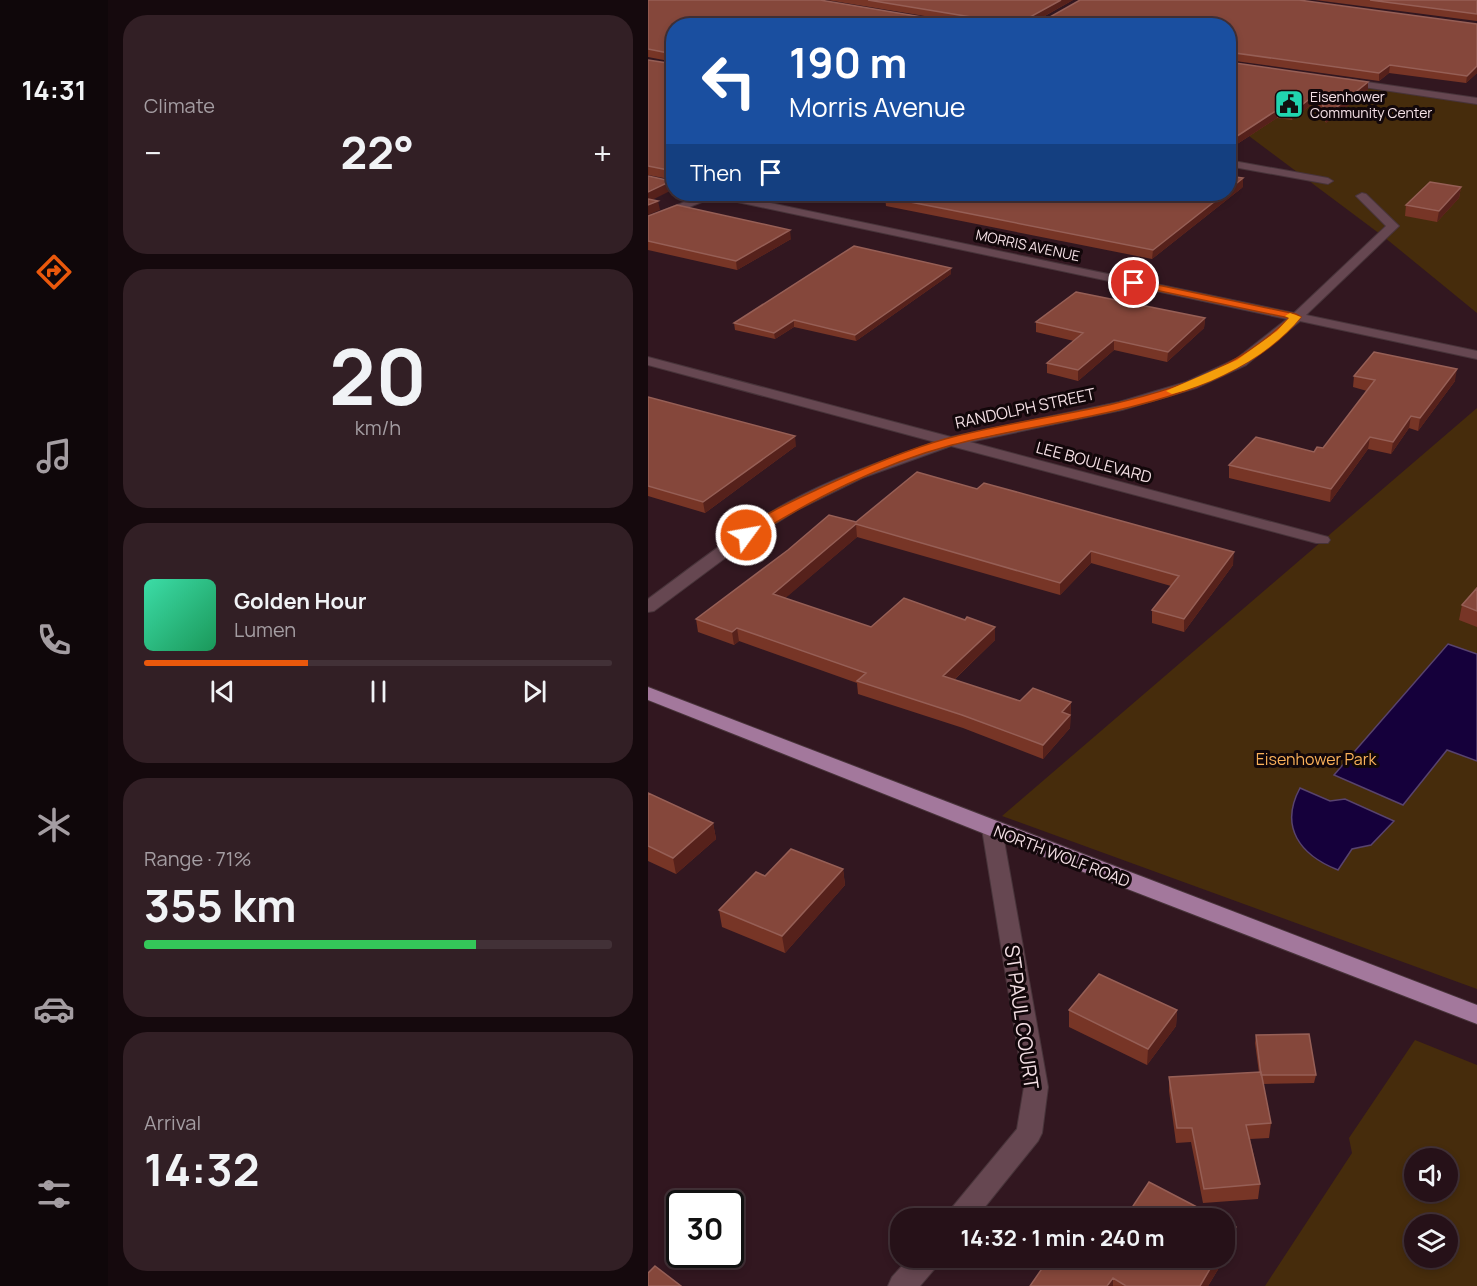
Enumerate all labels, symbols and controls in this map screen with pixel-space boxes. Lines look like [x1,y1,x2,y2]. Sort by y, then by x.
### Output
text: 190 m [789,33,907,91]
icon: left [690,42,768,120]
text: 14:31 [21,71,87,108]
place label: Eisenhower Community Center [1310,87,1432,122]
text: Morris Avenue [789,88,965,125]
public building icon: Eisenhower Community Center [1273,88,1305,120]
text: Climate [144,92,215,119]
text: 22° [340,121,414,183]
text: − [144,130,162,175]
text: + [593,130,612,175]
icon: arrive [754,156,787,189]
text: Then [690,158,742,188]
street label: MORRIS AVENUE [974,225,1082,265]
icon: directions [33,251,75,293]
pin [1108,257,1159,308]
icon: arrive [1117,266,1150,299]
text: 20 [329,322,427,428]
street label: RANDOLPH STREET [953,382,1098,434]
text: km/h [355,414,401,441]
icon: music [33,435,75,477]
street label: LEE BOULEVARD [1034,436,1155,488]
position arrow [714,503,778,567]
text: Golden Hour [234,586,367,616]
text: Lumen [234,616,296,643]
icon: phone [33,619,75,661]
icon: previous [206,675,239,708]
icon: pause [362,675,395,708]
icon: next [518,675,551,708]
park label: Eisenhower Park [1256,748,1377,770]
icon: climate [33,804,75,846]
street label: NORTH WOLF ROAD [991,820,1133,892]
text: Range · 71% [144,845,252,872]
text: 355 km [144,874,297,936]
street label: ST PAUL COURT [998,943,1046,1091]
icon: car [33,988,75,1030]
text: Arrival [144,1109,201,1136]
text: 14:32 [144,1138,259,1200]
map controls [1404,1148,1458,1268]
button: sound [1404,1148,1458,1202]
icon: filters [33,1173,75,1215]
speed limit sign: 30 [666,1190,744,1268]
button: layers [1404,1214,1458,1268]
text: 14:32 · 1 min · 240 m [960,1223,1165,1253]

